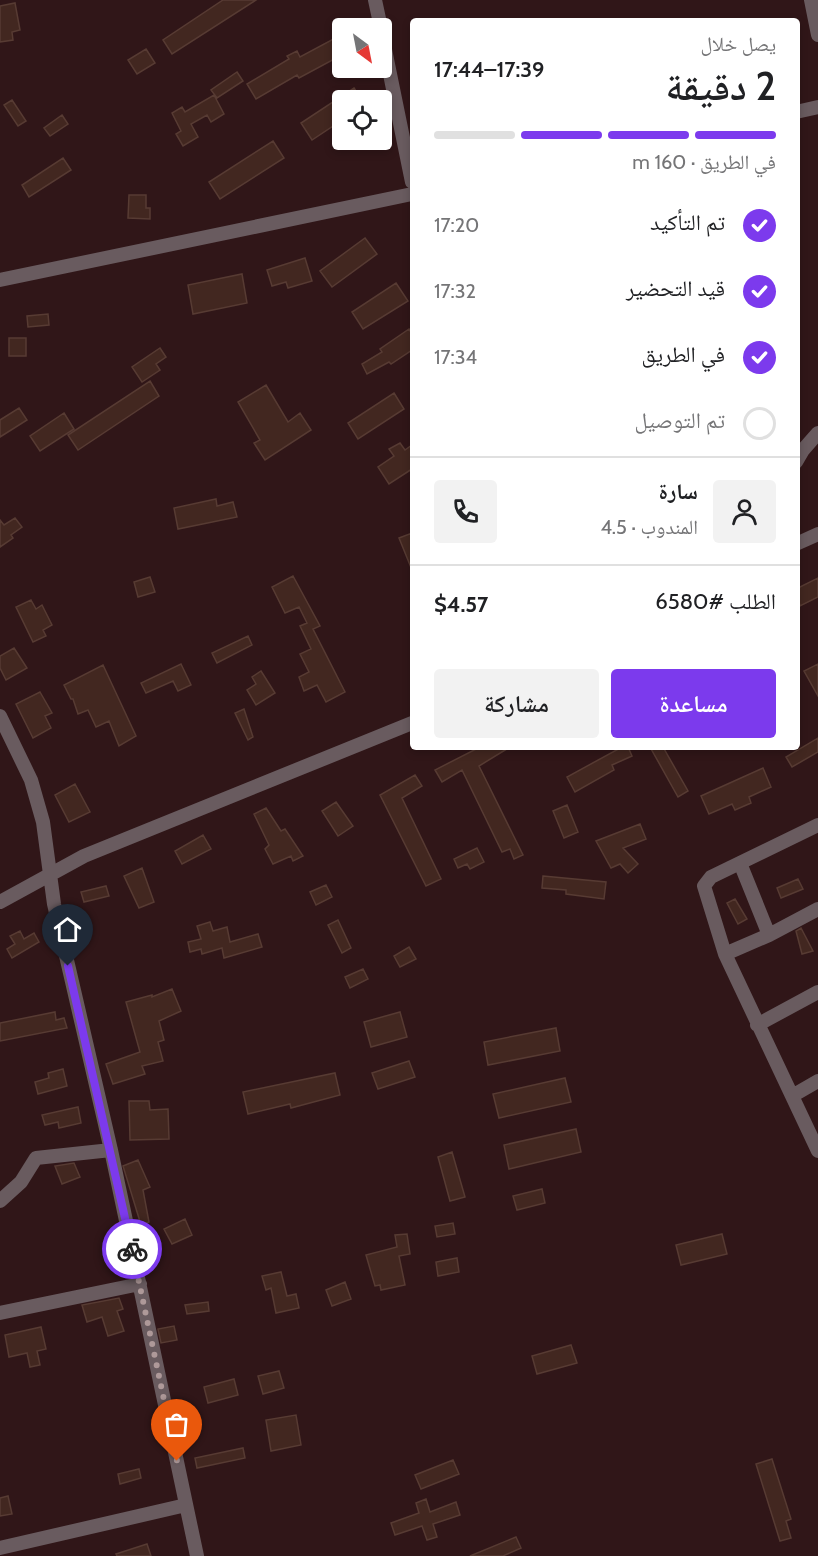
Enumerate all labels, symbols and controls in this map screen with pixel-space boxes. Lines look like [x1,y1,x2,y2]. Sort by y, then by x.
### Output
north arrow [332,18,392,78]
map controls [332,18,392,150]
text: يصل خلال [700,32,776,56]
text: 17:39–17:44 [434,56,544,83]
text: 2 دقيقة [666,62,776,110]
button: locate [332,90,392,150]
text: في الطريق · 160 m [632,150,776,174]
text: تم التأكيد [650,209,725,236]
icon: check [743,209,776,242]
text: 17:20 [434,213,479,237]
text: قيد التحضير [626,275,725,302]
icon: check [743,275,776,308]
text: 17:32 [434,279,476,303]
text: في الطريق [641,341,725,368]
icon: check [743,341,776,374]
text: 17:34 [434,345,477,369]
text: تم التوصيل [635,407,725,434]
text: سارة [659,478,698,505]
button: phone [434,480,497,543]
button: person [713,480,776,543]
text: المندوب · 4.5 [601,515,698,539]
text: الطلب #6580 [655,588,776,615]
text: $4.57 [434,591,488,618]
button: مشاركة [434,669,599,738]
button: مساعدة [611,669,776,738]
pin [42,904,93,966]
icon: home [51,913,84,946]
courier [102,1219,162,1279]
icon: bike [116,1233,149,1266]
pin [151,1399,202,1461]
icon: bag [160,1408,193,1441]

